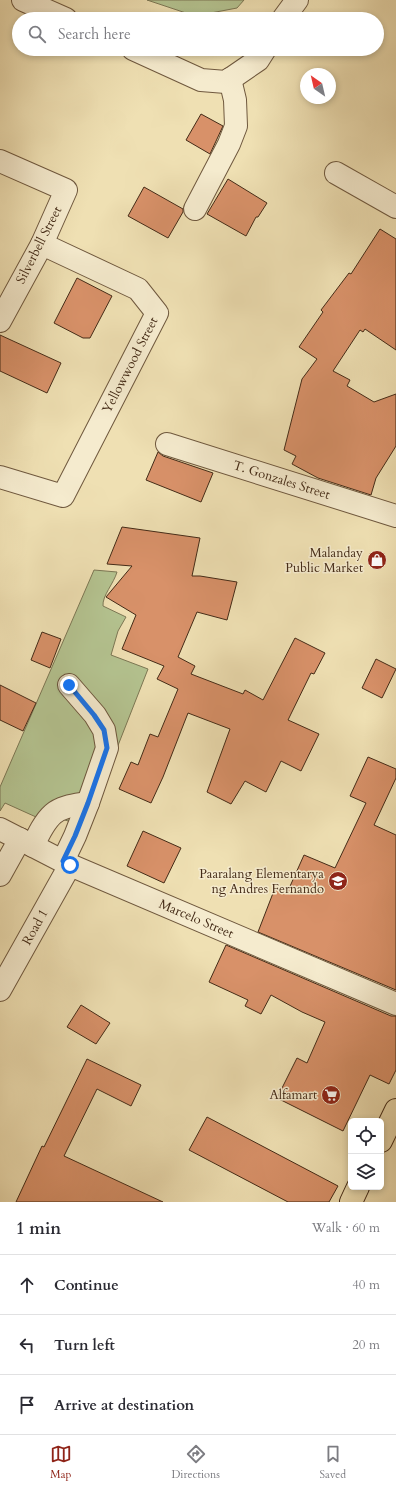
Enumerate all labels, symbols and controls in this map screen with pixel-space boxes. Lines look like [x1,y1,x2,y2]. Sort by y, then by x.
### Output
search box [12,12,384,56]
icon: search [26,23,48,45]
text: Search here [58,24,131,44]
north arrow [300,68,336,104]
street label: Silverbell Street [12,203,66,287]
street label: Yellowwood Street [98,314,162,416]
street label: T. Gonzales Street [231,456,332,504]
place label: Malanday Public Market [285,544,363,577]
shop icon: Malanday Public Market [366,549,388,571]
route end [60,676,78,694]
route start [61,856,79,874]
place label: Paaralang Elementarya ng Andres Fernando [199,865,324,898]
school or university icon: Paaralang Elementarya ng Andres Fernando [327,870,349,892]
street label: Marcelo Street [156,895,236,943]
street label: Road 1 [18,906,53,948]
supermarket icon: Alfamart [320,1084,342,1106]
place label: Alfamart [269,1086,317,1104]
map controls [348,1118,384,1190]
button: locate [348,1118,384,1154]
button: layers [348,1154,384,1190]
text: 1 min [16,1217,61,1240]
text: Walk · 60 m [312,1219,380,1237]
icon: ahead [16,1274,38,1296]
text: Continue [54,1275,119,1295]
text: 40 m [352,1276,380,1294]
icon: left [16,1334,38,1356]
text: Turn left [54,1335,115,1355]
text: 20 m [352,1336,380,1354]
icon: arrive [16,1394,38,1416]
text: Arrive at destination [54,1395,194,1415]
tab: Map [50,1443,72,1482]
tab: Directions [171,1443,220,1482]
tab: Saved [320,1443,346,1482]

